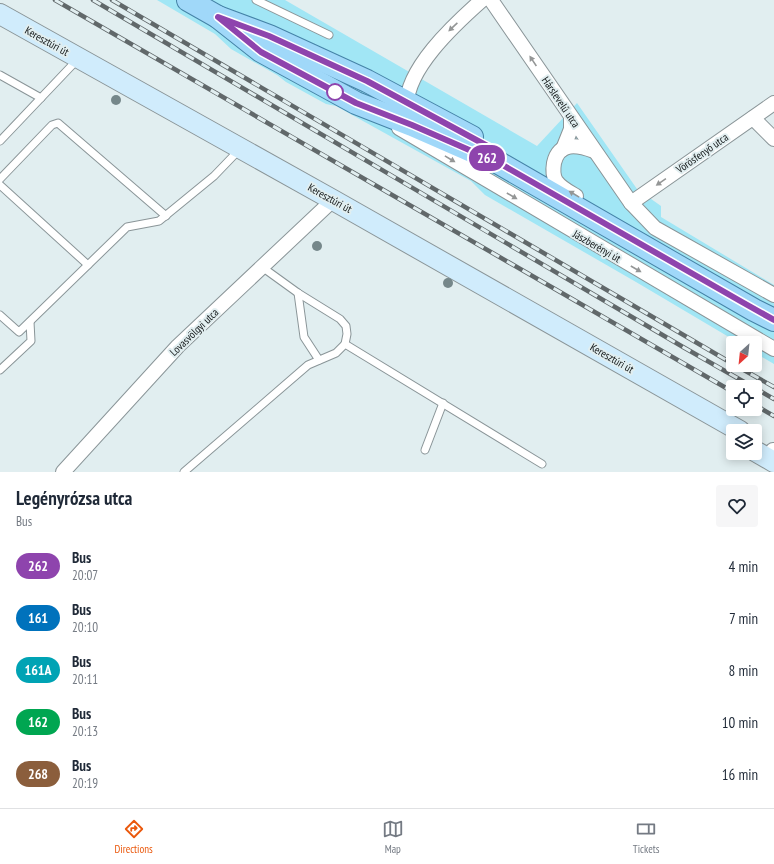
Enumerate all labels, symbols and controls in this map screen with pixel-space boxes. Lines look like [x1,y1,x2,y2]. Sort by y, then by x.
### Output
one-way arrow [448,22,458,31]
street label: Keresztúri út [23,23,71,59]
one-way arrow [529,56,537,66]
street label: Hárslevelű utca [539,74,583,130]
unlabelled marker [326,83,344,101]
street label: Vörösfenyő utca [672,130,731,177]
line badge: 262 [464,145,510,171]
text: 262 [477,149,497,167]
one-way arrow [444,156,456,163]
one-way arrow [656,178,667,186]
street label: Keresztúri út [306,180,354,216]
one-way arrow [568,191,580,198]
one-way arrow [506,193,518,200]
street label: Jászberényi út [570,226,623,265]
one-way arrow [630,265,642,272]
street label: Lovasvölgyi utca [167,305,221,359]
north arrow [726,336,762,372]
map controls [726,336,762,460]
street label: Keresztúri út [588,340,636,376]
button: locate [726,380,762,416]
button: layers [726,424,762,460]
button: heart [716,485,758,527]
text: Legényrózsa utca [16,486,132,510]
text: Bus [16,513,32,530]
text: Bus [72,548,91,567]
text: 262 [28,557,48,575]
text: 4 min [728,557,758,576]
text: 20:07 [72,567,98,584]
text: Bus [72,600,91,619]
text: 161 [28,609,48,627]
text: 7 min [729,609,758,628]
text: 20:10 [72,619,98,636]
text: Bus [72,652,91,671]
text: 161A [24,661,52,679]
text: 8 min [728,661,758,680]
text: 20:11 [72,671,98,688]
text: Bus [72,704,91,723]
text: 162 [28,713,48,731]
text: 10 min [722,713,758,732]
text: 20:13 [72,723,98,740]
text: Bus [72,756,91,775]
text: 268 [28,765,48,783]
text: 16 min [722,765,758,784]
text: 20:19 [72,775,98,792]
tab: Directions [115,818,153,856]
tab: Map [382,818,404,856]
tab: Tickets [633,818,659,856]

